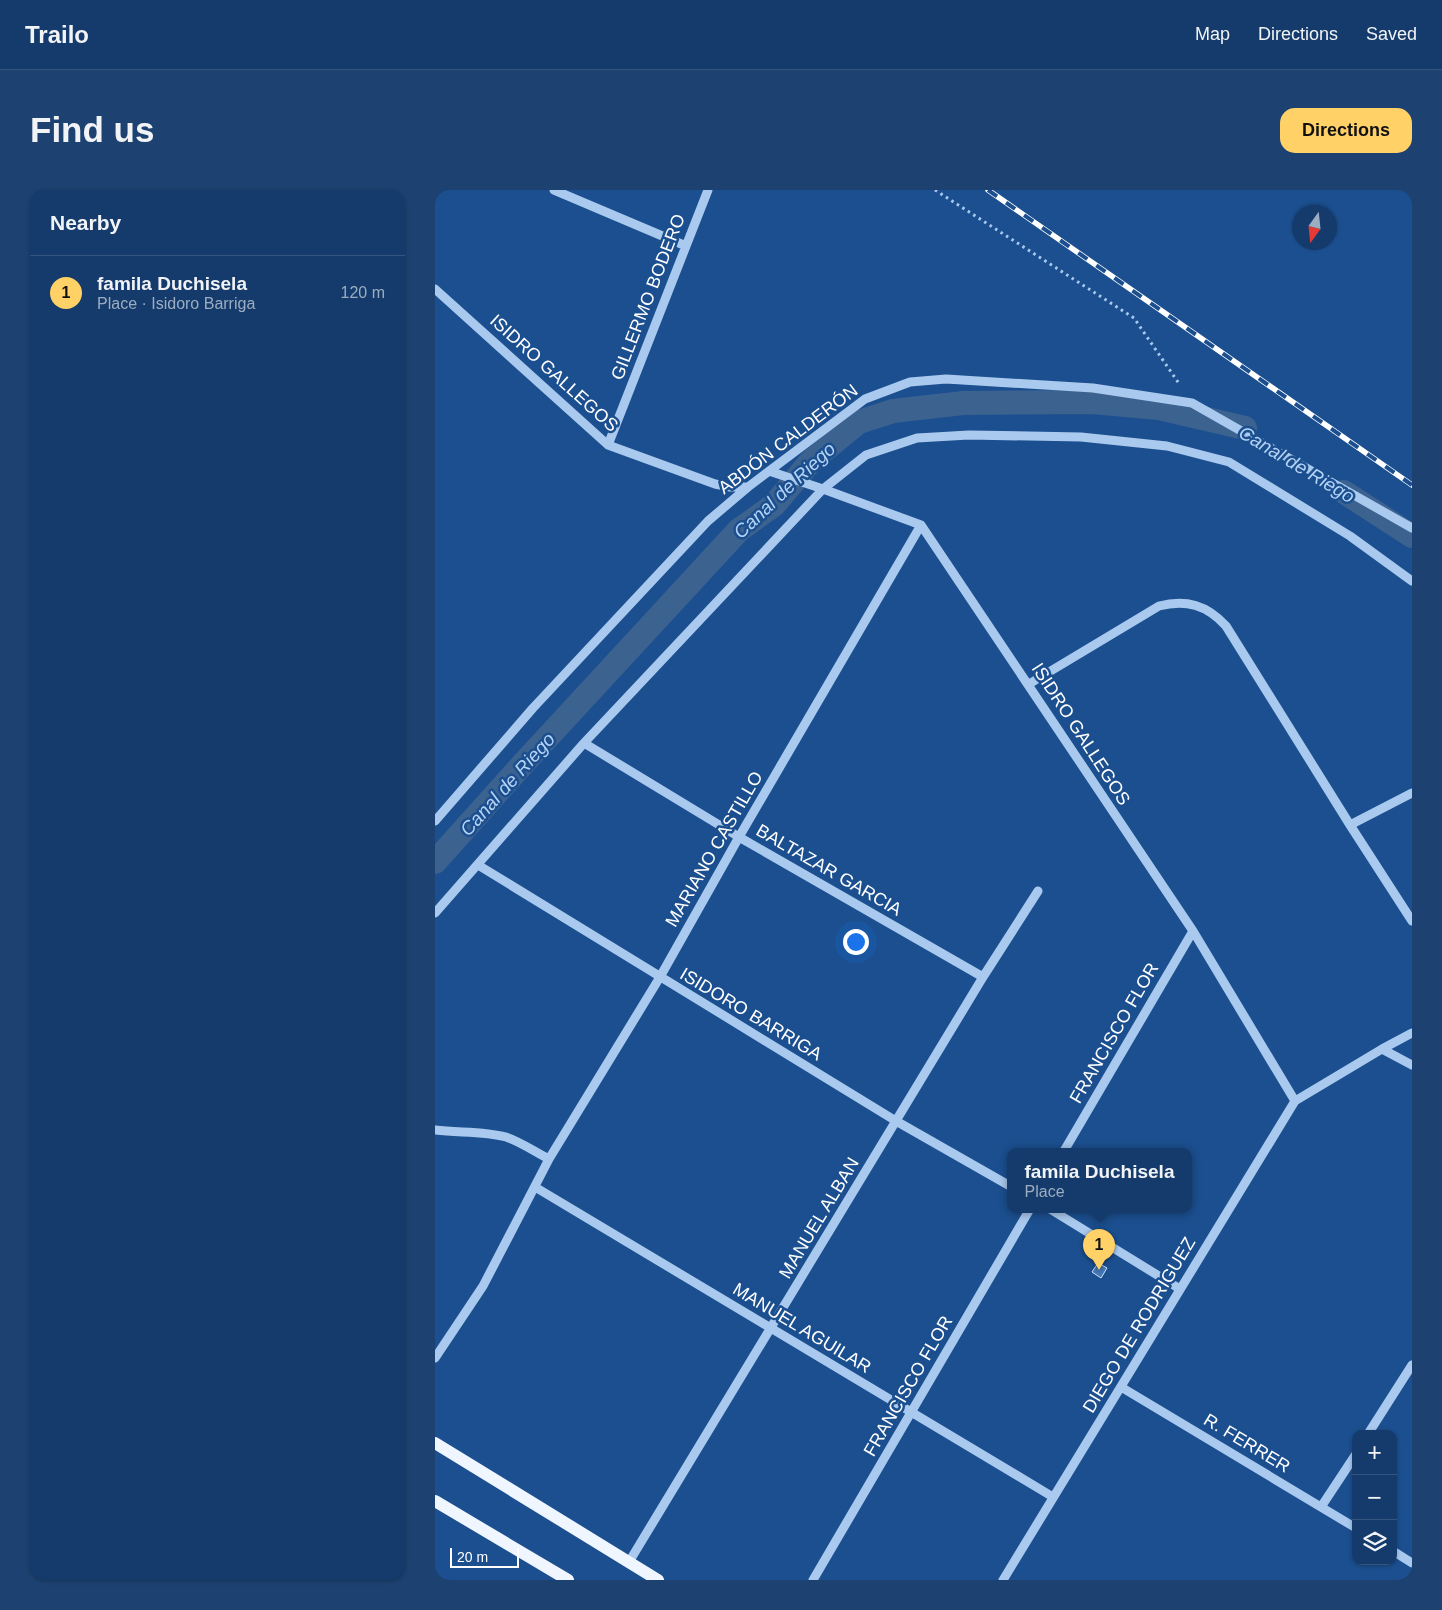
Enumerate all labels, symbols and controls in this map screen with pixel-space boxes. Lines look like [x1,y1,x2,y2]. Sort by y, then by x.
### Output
text: Trailo [25,21,89,48]
text: Map [1195,24,1230,44]
text: Directions [1258,24,1338,44]
text: Saved [1366,24,1417,44]
button: Directions [1280,108,1412,153]
text: Find us [30,110,154,149]
north arrow [1292,205,1337,250]
text: Nearby [50,211,121,234]
street label: GILLERMO BODERO [607,211,689,383]
text: famila Duchisela [97,273,247,294]
text: 1 [62,284,70,301]
text: 120 m [341,284,385,301]
text: Place · Isidoro Barriga [97,295,255,312]
street label: ISIDRO GALLEGOS [486,310,622,436]
street label: ABDÓN CALDERÓN [714,379,862,498]
water label: Canal de Riego [1235,422,1358,507]
water label: Canal de Riego [729,438,839,543]
street label: ISIDRO GALLEGOS [1028,659,1134,809]
water label: Canal de Riego [456,729,559,840]
street label: MARIANO CASTILLO [661,768,767,930]
street label: BALTAZAR GARCIA [753,820,905,920]
your location [843,929,869,955]
street label: FRANCISCO FLOR [1066,959,1162,1107]
street label: ISIDORO BARRIGA [676,964,826,1064]
popup [1007,1148,1192,1213]
street label: MANUEL ALBAN [775,1154,863,1282]
text: famila Duchisela [1025,1161,1174,1182]
text: Place [1025,1183,1065,1200]
pin: 1 [1083,1229,1115,1270]
street label: DIEGO DE RODRIGUEZ [1079,1234,1199,1416]
street label: MANUEL AGUILAR [729,1279,875,1377]
street label: FRANCISCO FLOR [860,1312,956,1460]
street label: R. FERRER [1200,1409,1294,1477]
map controls [1352,1430,1397,1565]
button: + [1352,1430,1397,1475]
button: − [1352,1475,1397,1520]
button: layers [1352,1520,1397,1565]
scale bar [450,1545,519,1568]
text: 20 m [457,1549,488,1565]

